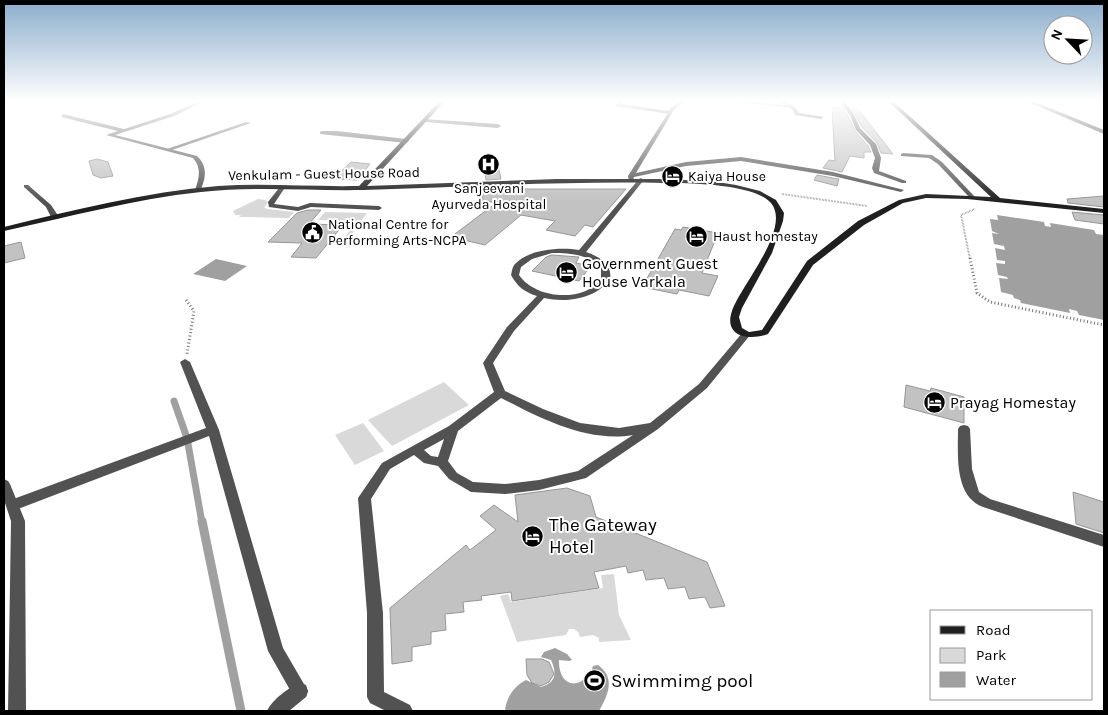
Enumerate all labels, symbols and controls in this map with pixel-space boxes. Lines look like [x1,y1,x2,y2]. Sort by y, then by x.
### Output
north arrow [1043,15,1093,65]
text: N [1047,27,1066,43]
hospital icon: Sanjeevani Ayurveda Hospital [477,153,501,177]
street label: Venkulam - Guest House Road [228,164,420,184]
hotel icon: Kaiya House [660,164,684,188]
place label: Kaiya House [688,168,766,185]
place label: Sanjeevani Ayurveda Hospital [432,180,546,213]
place label: National Centre for Performing Arts-NCPA [328,216,466,249]
public building icon: National Centre for Performing Arts-NCPA [300,220,324,244]
hotel icon: Haust homestay [685,224,709,248]
place label: Haust homestay [713,228,818,245]
place label: Government Guest House Varkala [582,254,718,291]
hotel icon: Government Guest House Varkala [554,260,578,284]
hotel icon: Prayag Homestay [922,390,946,414]
place label: Prayag Homestay [950,393,1076,412]
place label: The Gateway Hotel [549,514,657,558]
hotel icon: The Gateway Hotel [521,524,545,548]
legend [930,610,1093,700]
text: Road [976,621,1011,639]
text: Park [976,646,1006,664]
sports icon: Swimmimg pool [583,669,607,693]
place label: Swimmimg pool [611,670,753,692]
text: Water [976,671,1017,689]

